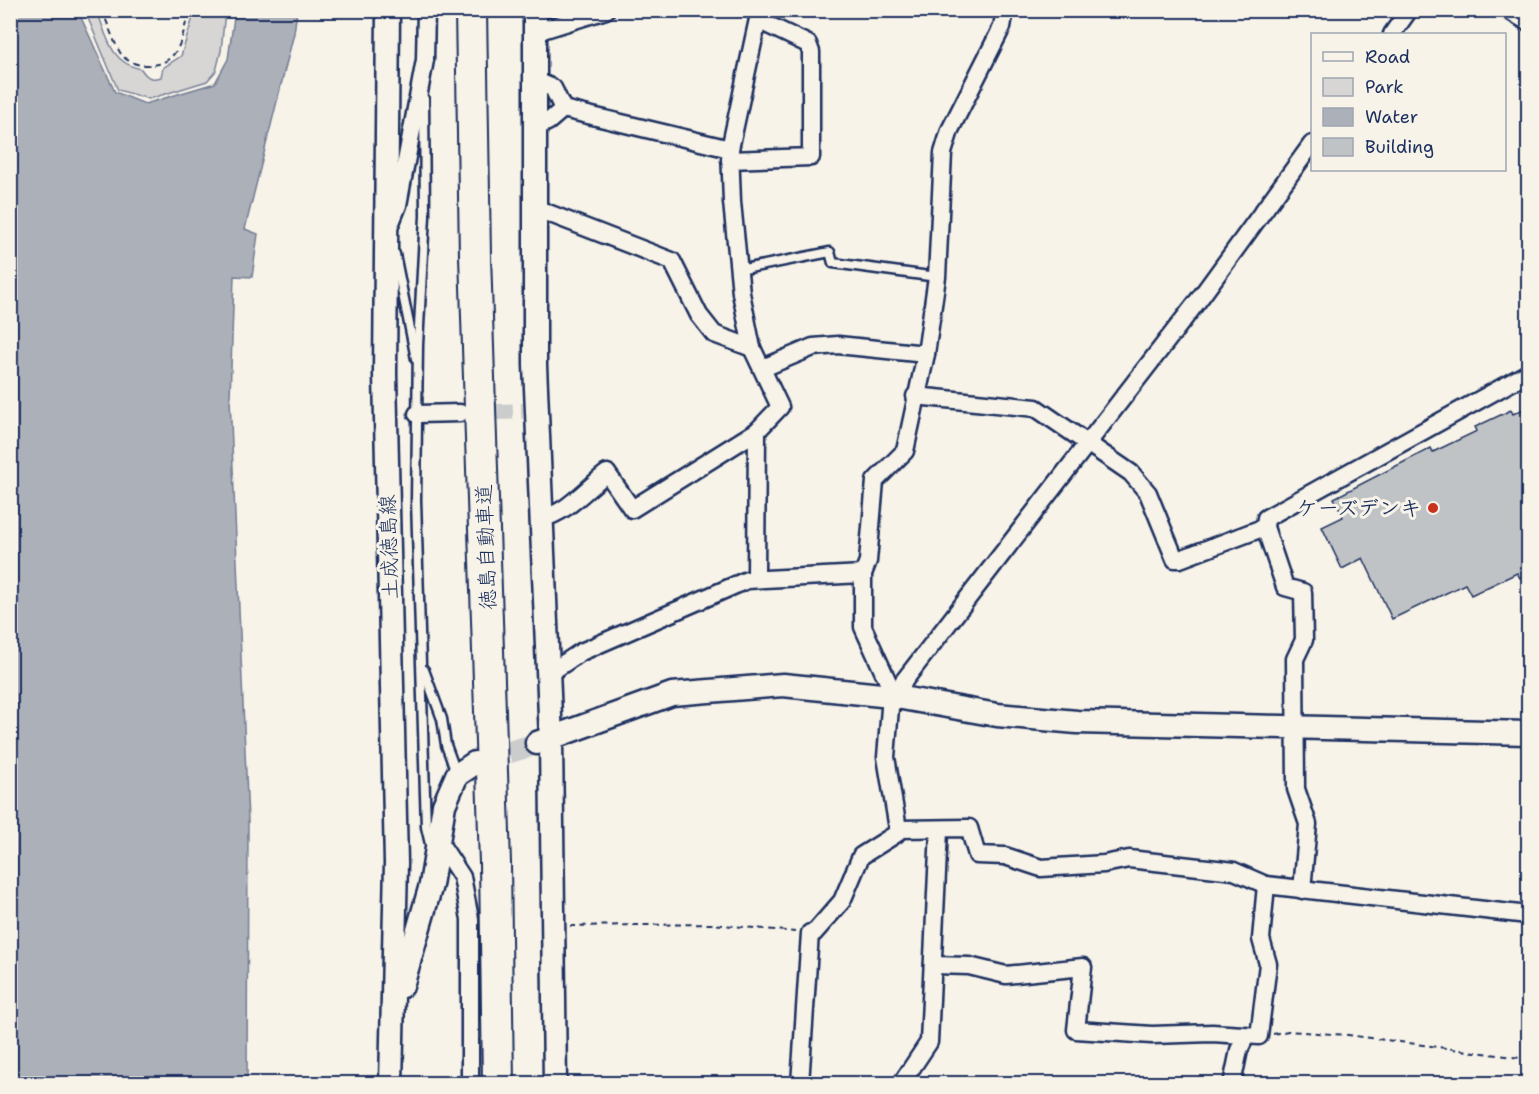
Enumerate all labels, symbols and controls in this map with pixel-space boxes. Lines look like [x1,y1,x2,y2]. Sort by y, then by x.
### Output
legend [1311,33,1506,171]
text: Road [1365,45,1410,69]
text: Park [1365,75,1404,99]
text: Water [1365,105,1418,129]
text: Building [1365,135,1434,159]
street label: 徳島自動車道 [470,484,502,610]
street label: 土成徳島線 [373,494,405,600]
place label: ケーズデンキ [1297,494,1421,522]
marker: ケーズデンキ [1426,501,1440,515]

